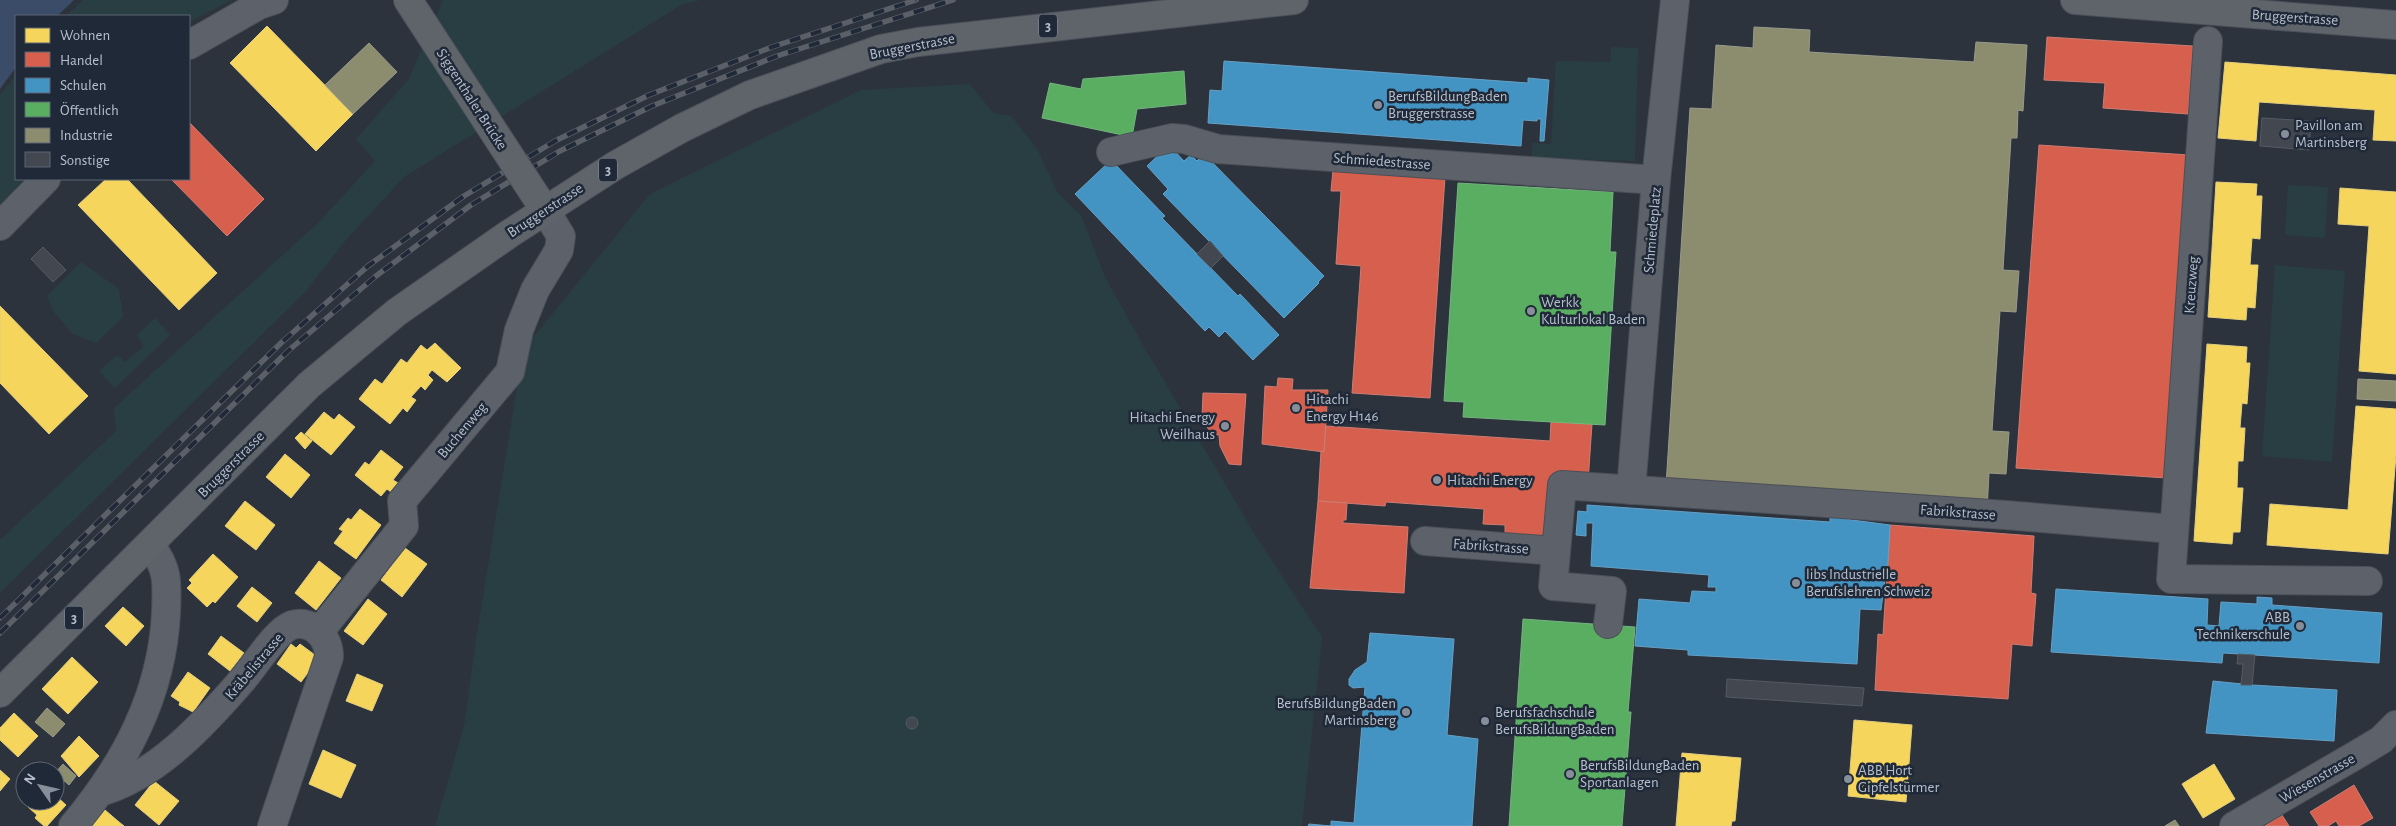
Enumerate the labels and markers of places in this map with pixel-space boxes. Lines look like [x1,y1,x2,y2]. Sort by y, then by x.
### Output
place label: BerufsBildungBaden Bruggerstrasse [1388,89,1508,121]
marker: BerufsBildungBaden Bruggerstrasse [1372,99,1384,111]
place label: Pavillon am Martinsberg [2295,118,2367,150]
marker: Pavillon am Martinsberg [2279,128,2291,140]
place label: Werkk Kulturlokal Baden [1541,295,1646,327]
marker: Werkk Kulturlokal Baden [1525,305,1537,317]
place label: Hitachi Energy H146 [1306,392,1378,424]
marker: Hitachi Energy H146 [1290,402,1302,414]
place label: Hitachi Energy Weilhaus [1129,410,1216,442]
marker: Hitachi Energy Weilhaus [1219,420,1231,432]
place label: Hitachi Energy [1447,473,1533,488]
marker: Hitachi Energy [1431,474,1443,486]
place label: libs Industrielle Berufslehren Schweiz [1806,567,1930,599]
marker: libs Industrielle Berufslehren Schweiz [1790,577,1802,589]
place label: ABB Technikerschule [2196,610,2290,642]
marker: ABB Technikerschule [2294,620,2306,632]
place label: BerufsBildungBaden Martinsberg [1276,696,1397,728]
place label: Berufsfachschule BerufsBildungBaden [1495,705,1615,737]
marker: BerufsBildungBaden Martinsberg [1400,706,1412,718]
marker: Berufsfachschule BerufsBildungBaden [1479,715,1491,727]
place label: BerufsBildungBaden Sportanlagen [1580,758,1700,790]
place label: ABB Hort Gipfelstürmer [1858,763,1939,795]
marker: BerufsBildungBaden Sportanlagen [1564,768,1576,780]
marker: ABB Hort Gipfelstürmer [1842,773,1854,785]

